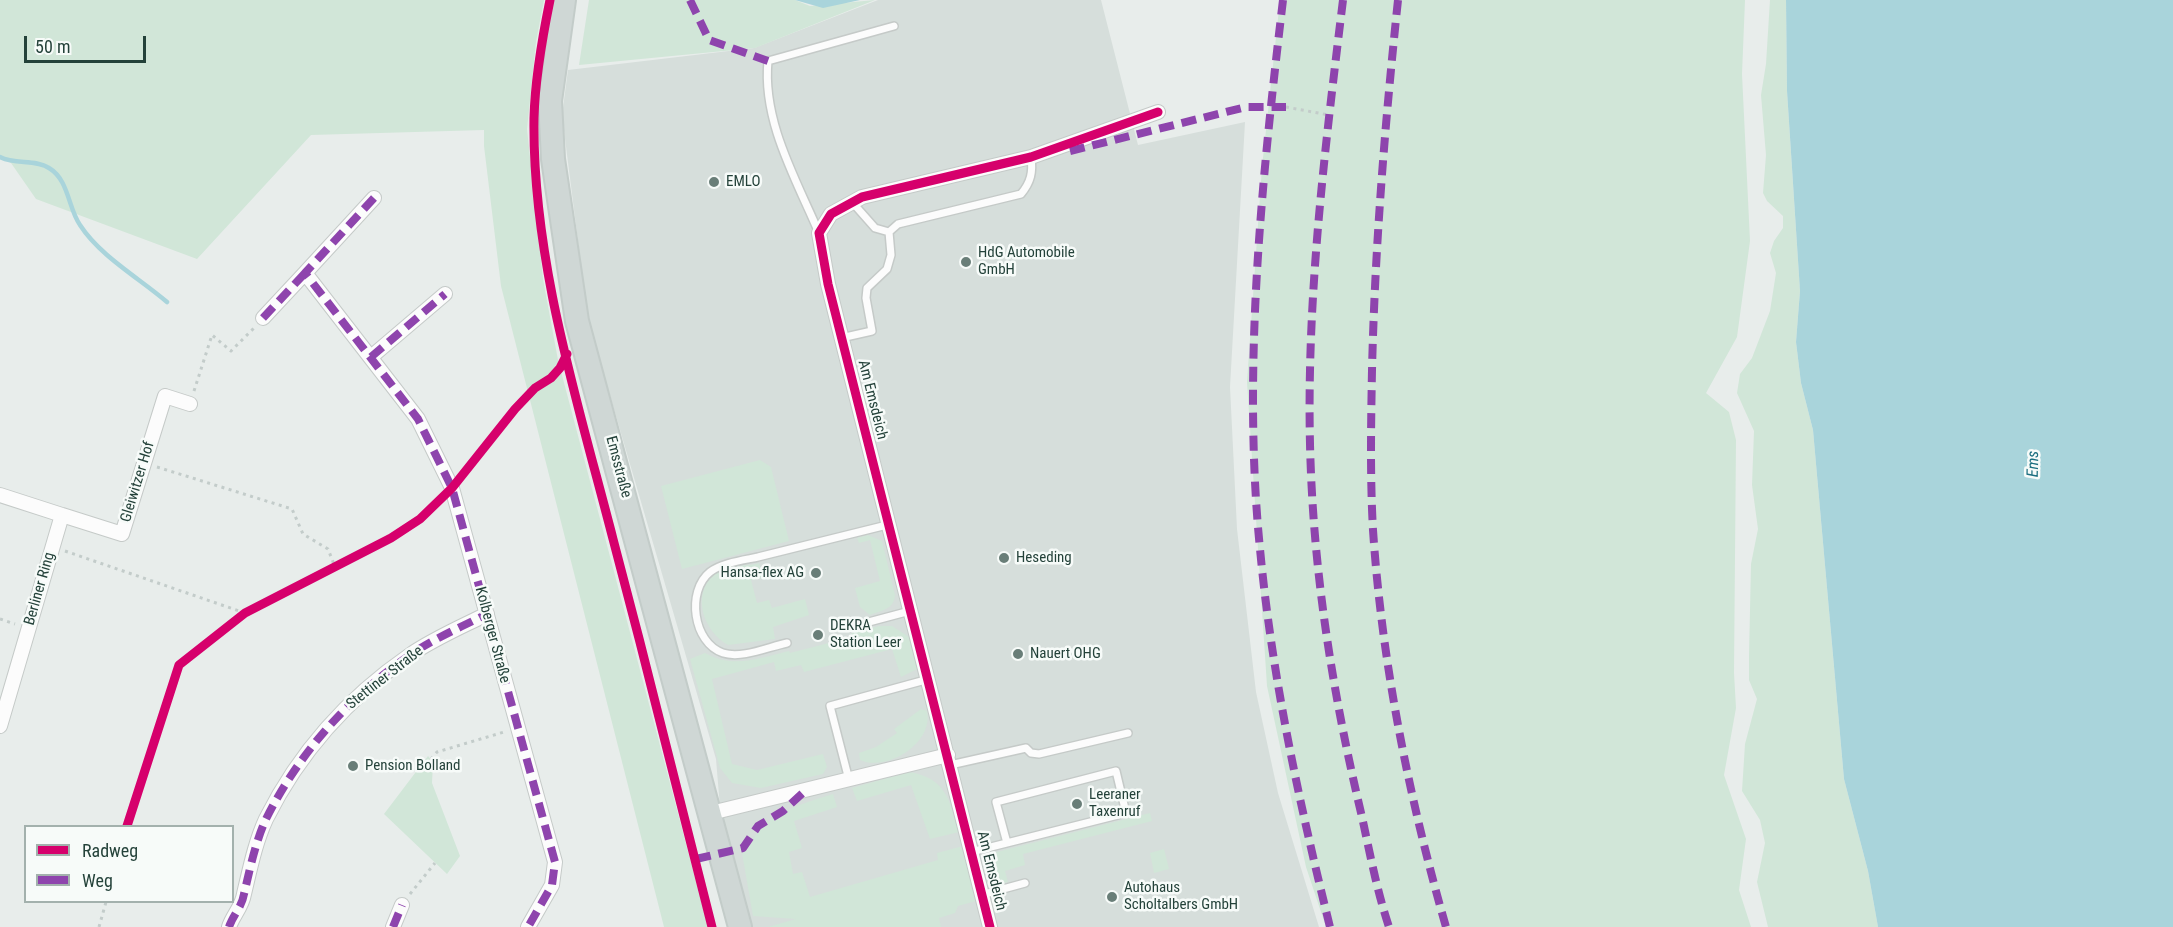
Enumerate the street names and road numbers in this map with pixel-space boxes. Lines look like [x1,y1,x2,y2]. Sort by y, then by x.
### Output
street label: Am Emsdeich [853,358,891,442]
street label: Emsstraße [601,434,635,500]
street label: Gleiwitzer Hof [117,439,159,525]
street label: Berliner Ring [21,550,59,628]
street label: Kolberger Straße [471,585,513,685]
street label: Stettiner Straße [343,642,427,714]
street label: Am Emsdeich [972,829,1010,913]

